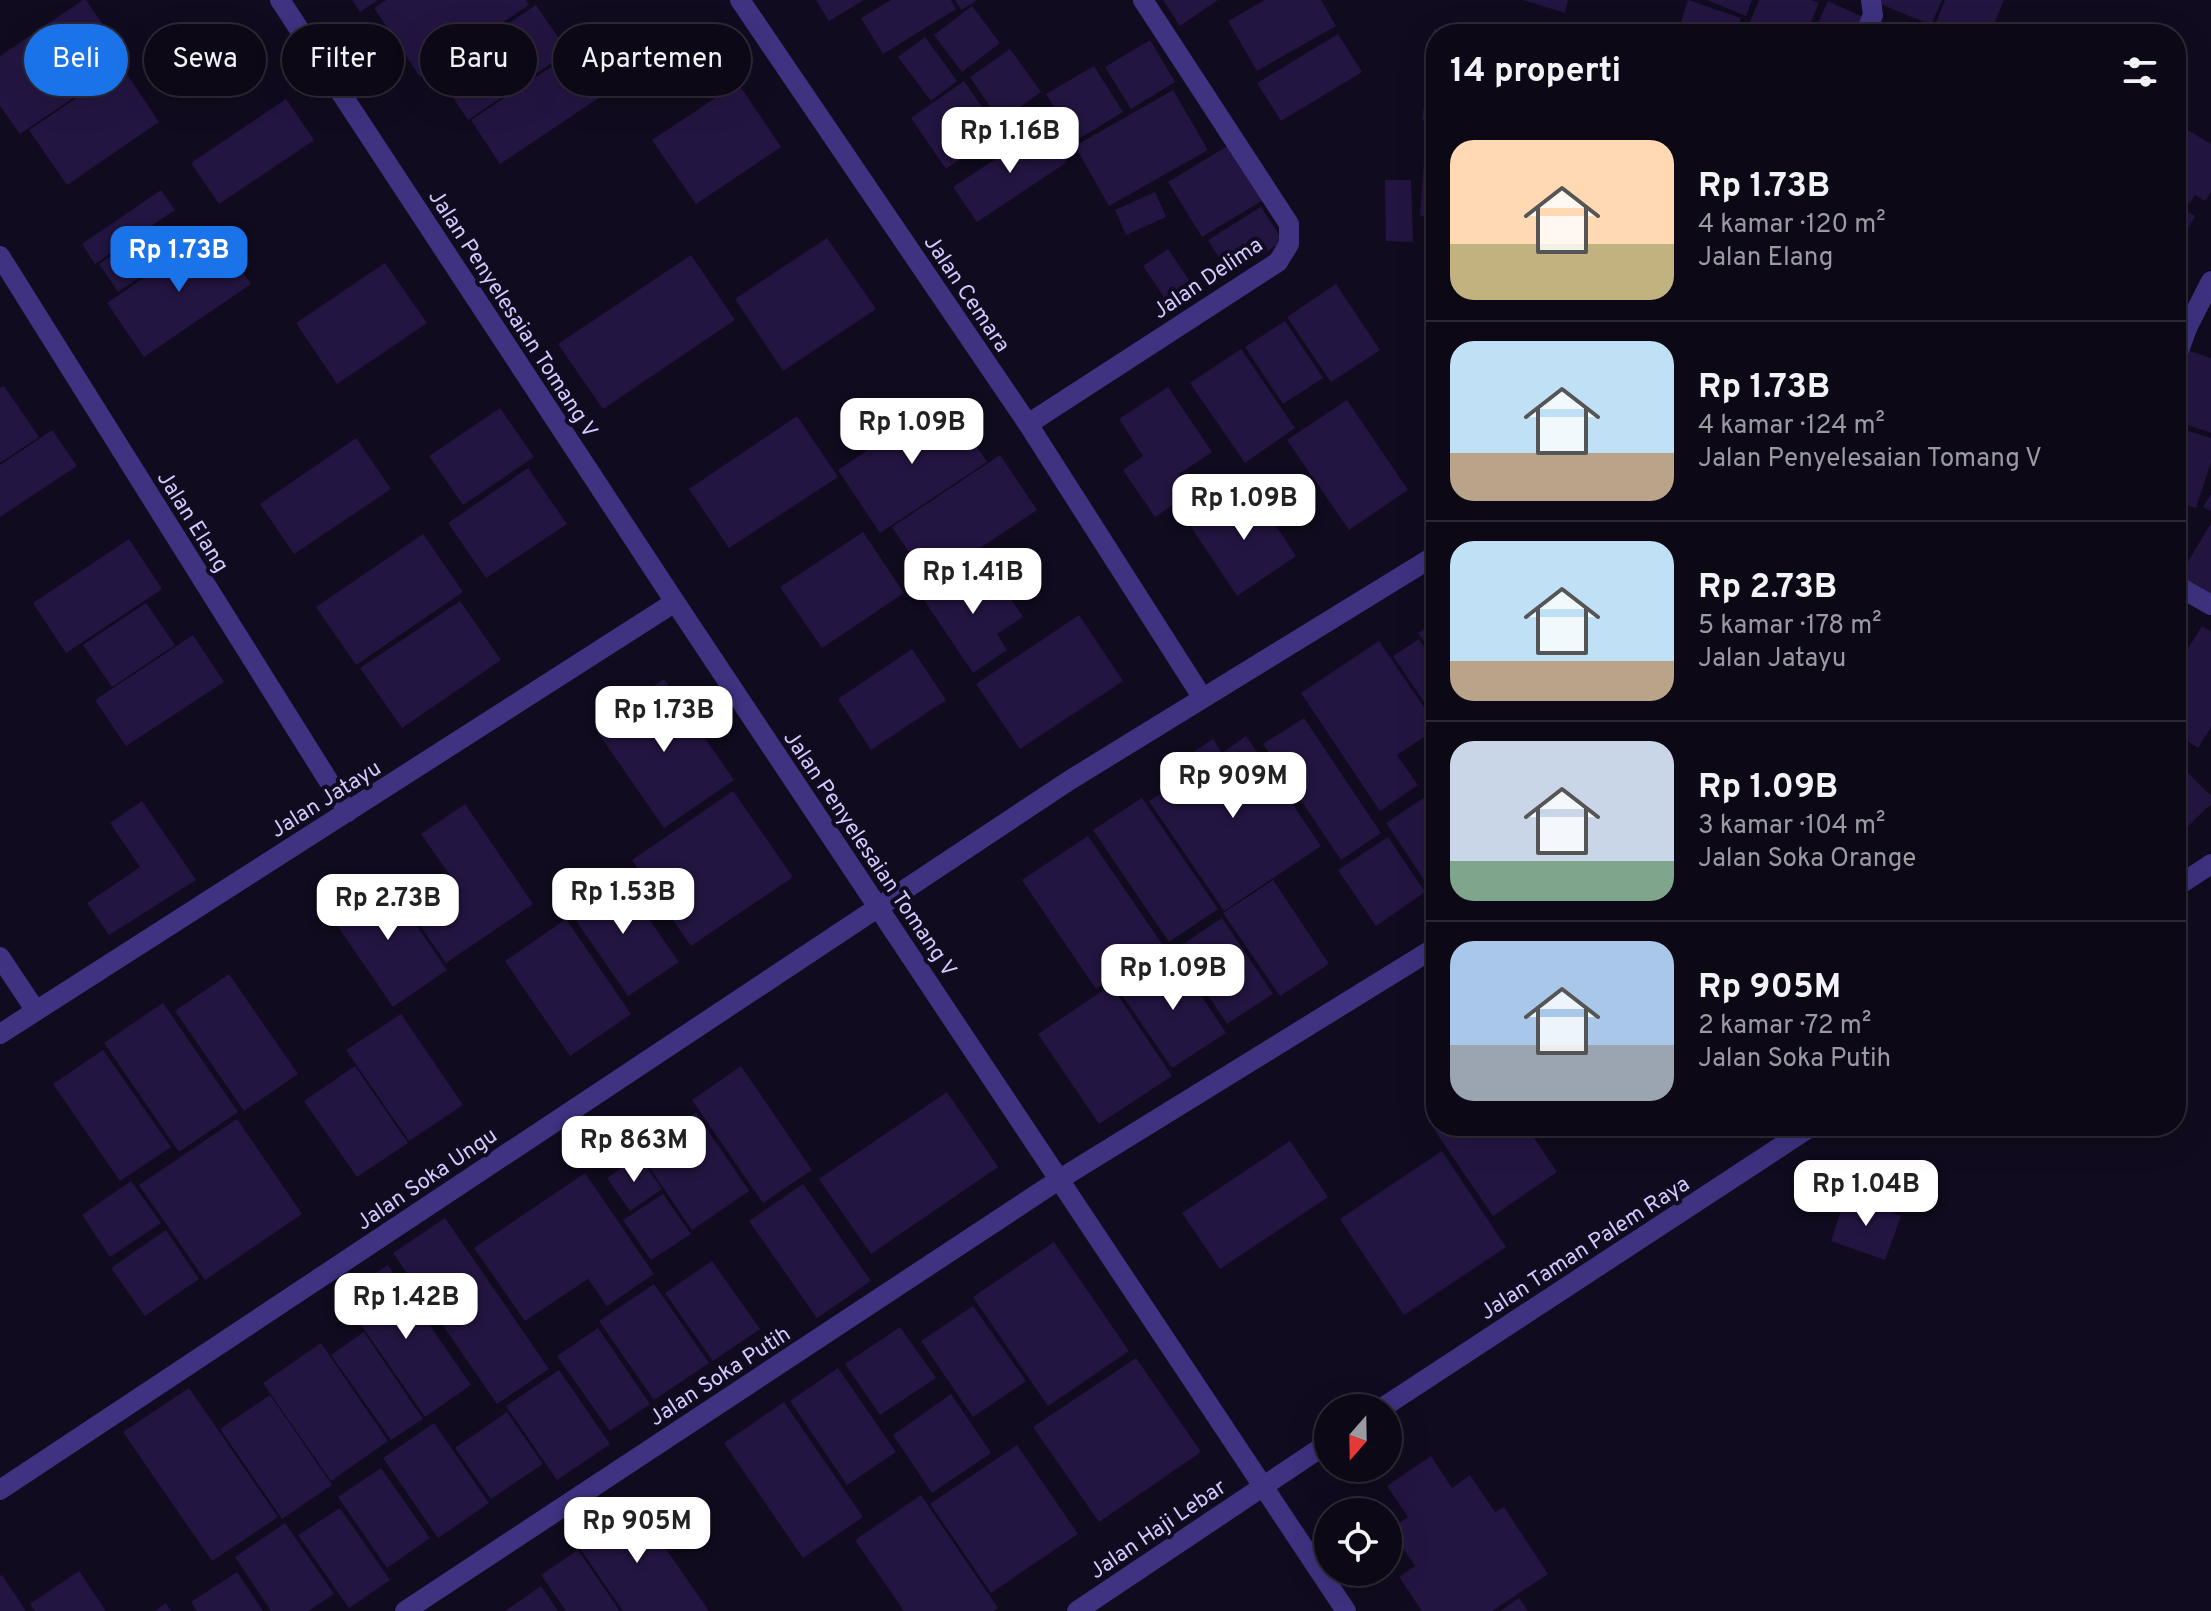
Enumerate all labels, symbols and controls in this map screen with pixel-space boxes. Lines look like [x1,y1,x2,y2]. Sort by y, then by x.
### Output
chip: Beli [24,24,128,96]
chip: Sewa [144,24,266,96]
chip: Filter [282,24,404,96]
chip: Baru [420,24,537,96]
chip: Apartemen [553,24,751,96]
icon: filters [2118,50,2162,94]
text: 14 properti [1450,51,1621,94]
pin: Rp 1.16B [927,107,1093,175]
text: Rp 1.16B [960,116,1060,149]
text: Rp 1.73B [1698,166,1830,209]
icon: home [1514,172,1610,268]
street label: Jalan Penyelesaian Tomang V [421,185,602,444]
text: 4 kamar · 120 m² [1698,209,1886,242]
pin: Rp 1.73B [96,226,262,294]
street label: Jalan Cemara [917,231,1015,358]
street label: Jalan Delima [1148,232,1269,326]
text: Rp 1.73B [128,235,230,268]
text: Jalan Elang [1698,242,1834,275]
text: Rp 1.73B [1698,367,1830,410]
icon: home [1514,373,1610,469]
pin: Rp 1.09B [829,398,995,466]
text: Rp 1.09B [858,407,966,440]
text: 4 kamar · 124 m² [1698,410,1885,443]
text: Jalan Penyelesaian Tomang V [1698,443,2042,476]
street label: Jalan Elang [150,467,234,578]
pin: Rp 1.09B [1161,474,1327,542]
text: Rp 1.09B [1190,483,1298,516]
pin: Rp 1.41B [890,548,1056,616]
text: Rp 1.41B [922,557,1024,590]
text: Rp 2.73B [1698,567,1837,610]
icon: home [1514,573,1610,669]
text: 5 kamar · 178 m² [1698,610,1882,643]
text: Jalan Jatayu [1698,643,1847,676]
pin: Rp 1.73B [581,686,747,754]
text: Rp 1.73B [613,695,715,728]
street label: Jalan Penyelesaian Tomang V [776,726,961,983]
pin: Rp 909M [1159,752,1307,820]
street label: Jalan Jatayu [266,755,387,845]
text: Rp 909M [1178,761,1288,794]
text: Rp 1.09B [1698,767,1838,810]
icon: home [1514,773,1610,869]
text: 3 kamar · 104 m² [1698,810,1886,843]
text: Jalan Soka Orange [1698,843,1916,876]
pin: Rp 1.53B [540,868,706,936]
pin: Rp 2.73B [305,874,471,942]
text: Rp 1.53B [570,877,676,910]
text: Rp 2.73B [335,883,441,916]
pin: Rp 1.09B [1090,944,1256,1012]
text: Rp 1.09B [1119,953,1227,986]
text: Rp 905M [1698,967,1841,1010]
icon: home [1514,973,1610,1069]
text: 2 kamar · 72 m² [1698,1010,1871,1043]
text: Jalan Soka Putih [1698,1043,1891,1076]
pin: Rp 863M [560,1116,708,1184]
street label: Jalan Soka Ungu [352,1123,503,1237]
text: Rp 863M [580,1125,688,1158]
pin: Rp 1.04B [1783,1160,1949,1228]
text: Rp 1.04B [1812,1169,1920,1202]
street label: Jalan Taman Palem Raya [1475,1171,1695,1327]
pin: Rp 1.42B [323,1273,489,1341]
text: Rp 1.42B [353,1282,459,1315]
street label: Jalan Soka Putih [644,1321,796,1433]
north arrow [1314,1394,1402,1482]
map controls [1314,1394,1402,1586]
street label: Jalan Haji Lebar [1085,1474,1232,1586]
pin: Rp 905M [563,1497,711,1565]
button: locate [1314,1498,1402,1586]
text: Rp 905M [582,1506,692,1539]

